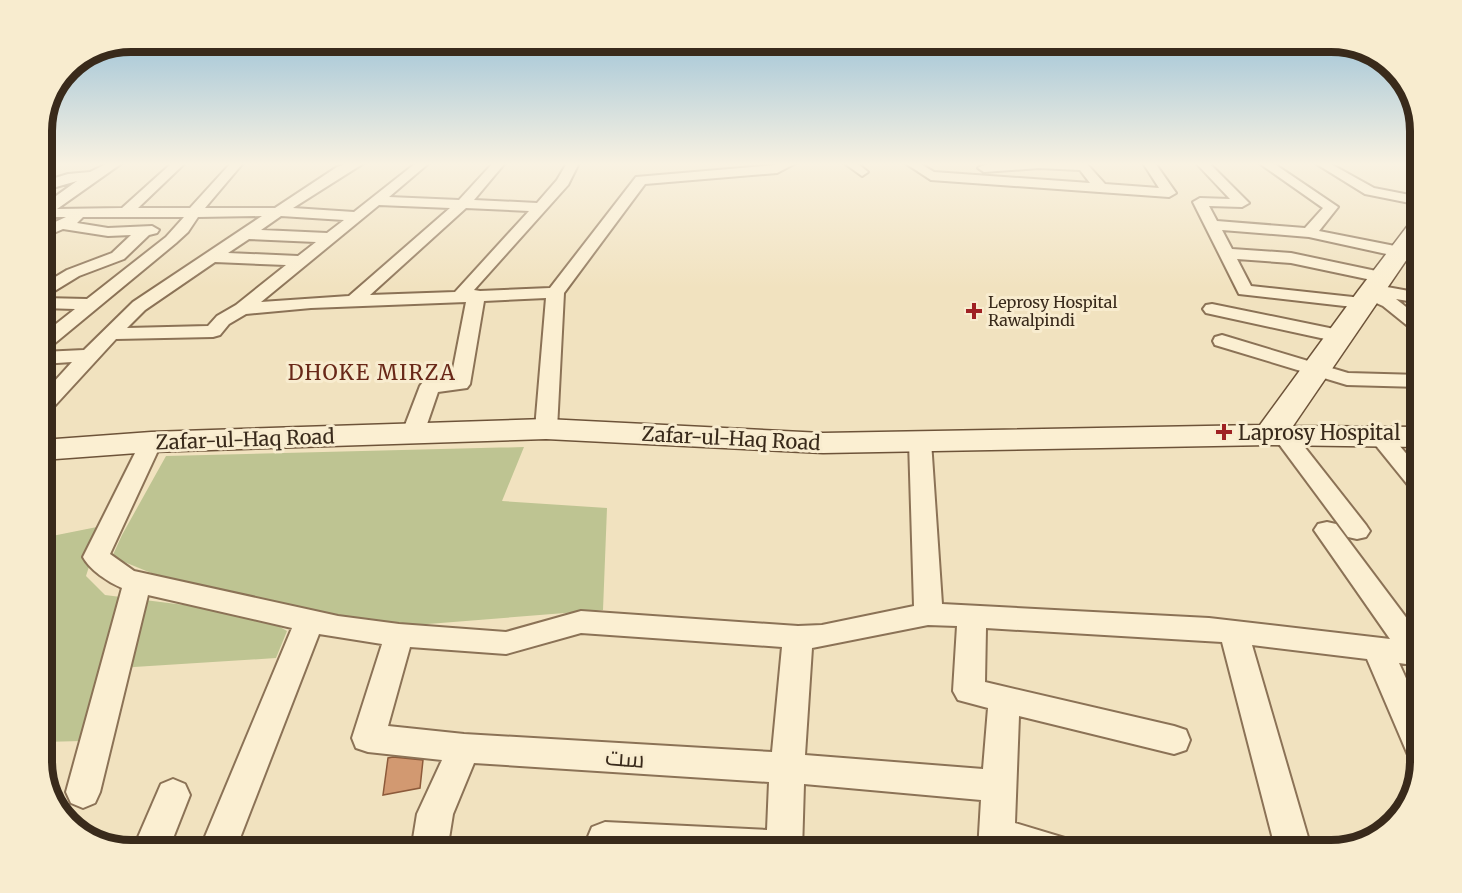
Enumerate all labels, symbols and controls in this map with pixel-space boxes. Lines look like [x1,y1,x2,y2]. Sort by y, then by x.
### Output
place label: Leprosy Hospital Rawalpindi [988,292,1118,330]
marker: Leprosy Hospital Rawalpindi [965,302,983,320]
district label: DHOKE MIRZA [288,359,456,386]
place label: Laprosy Hospital [1238,420,1400,445]
street label: Zafar-ul-Haq Road [641,421,821,455]
street label: Zafar-ul-Haq Road [155,423,335,455]
marker: Laprosy Hospital [1215,423,1233,441]
street label: ست [604,741,646,775]

